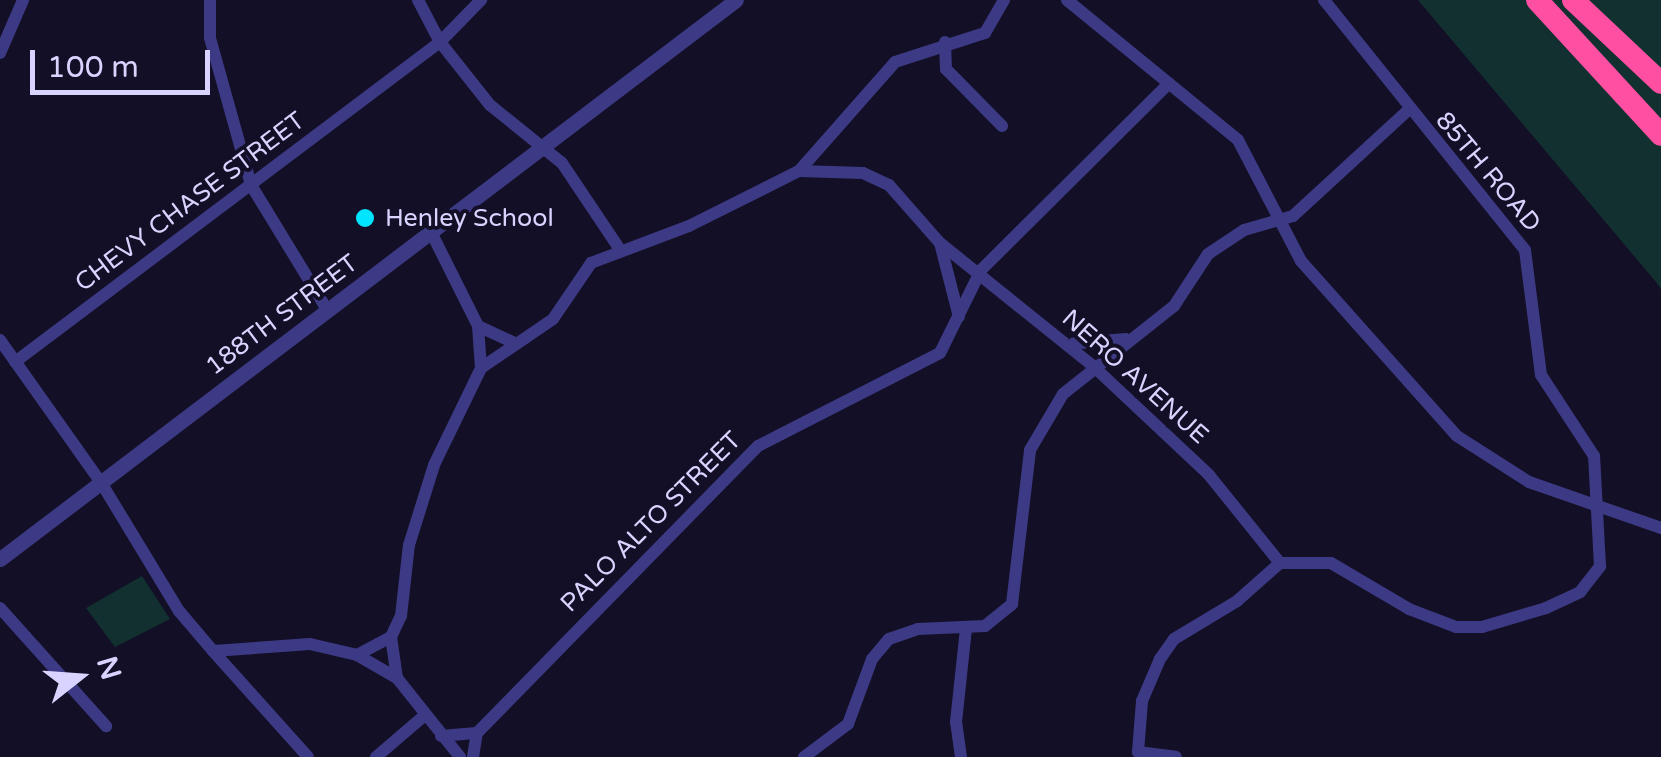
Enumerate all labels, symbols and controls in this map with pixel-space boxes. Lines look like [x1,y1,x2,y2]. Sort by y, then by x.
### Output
scale bar [35,30,215,92]
text: 100 m [47,49,139,86]
street label: CHEVY CHASE STREET [69,106,311,298]
street label: 85TH ROAD [1429,106,1547,238]
place label: Henley School [385,203,554,233]
marker: Henley School [354,207,376,229]
street label: 188TH STREET [200,248,364,382]
street label: NERO AVENUE [1056,303,1214,451]
street label: PALO ALTO STREET [555,426,747,618]
north arrow [30,627,130,727]
text: N [89,653,128,684]

